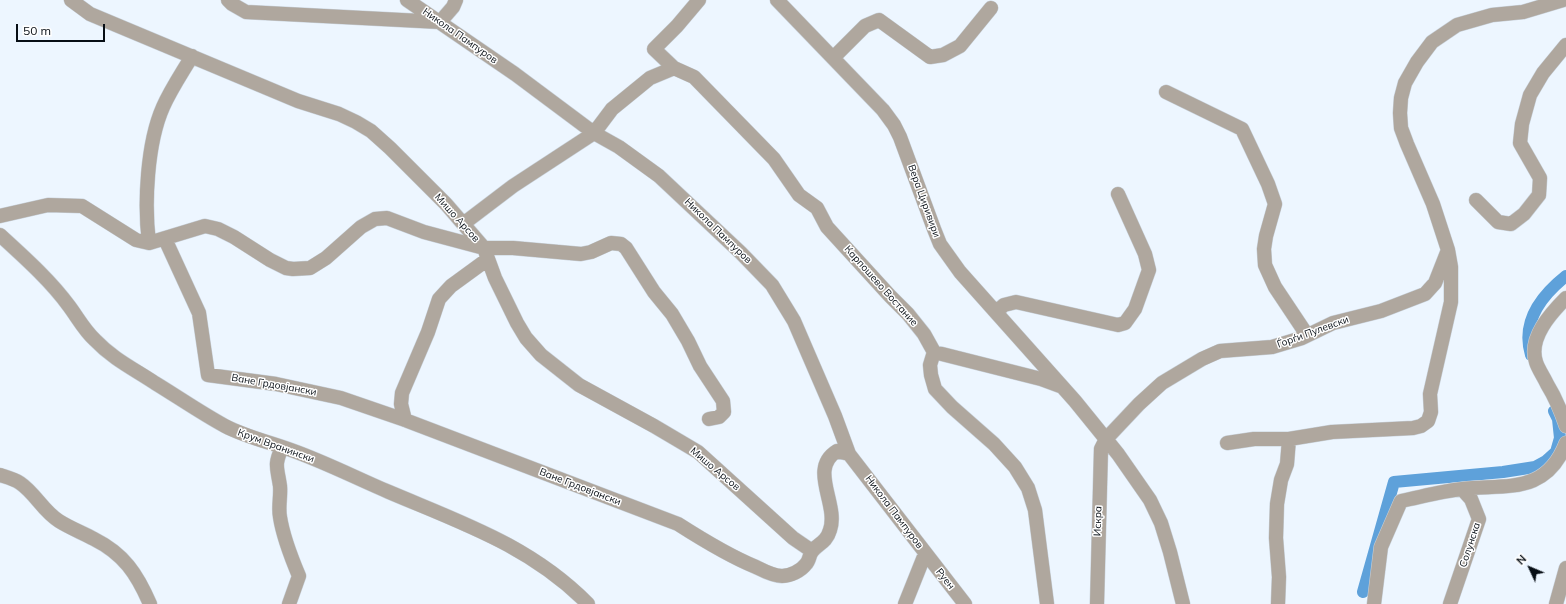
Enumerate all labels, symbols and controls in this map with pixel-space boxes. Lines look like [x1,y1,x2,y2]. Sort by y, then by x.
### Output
street label: Никола Пампуров [420,6,500,66]
scale bar [18,16,107,42]
text: 50 m [23,23,51,38]
street label: Вера Циривири [905,163,943,239]
street label: Мишо Арсов [432,191,482,245]
street label: Никола Пампуров [682,196,754,266]
street label: Карпошево Востание [842,243,920,329]
street label: Ѓорѓи Пулевски [1276,313,1350,351]
street label: Ване Грдовјански [230,372,318,398]
street label: Крум Вранински [236,427,316,465]
street label: Мишо Арсов [688,445,742,493]
street label: Ване Грдовјански [538,466,622,508]
street label: Никола Пампуров [863,473,925,551]
street label: Искра [1091,506,1105,536]
street label: Солунска [1457,521,1483,569]
north arrow [1510,548,1550,588]
text: N [1513,552,1529,568]
street label: Руен [933,566,957,592]

